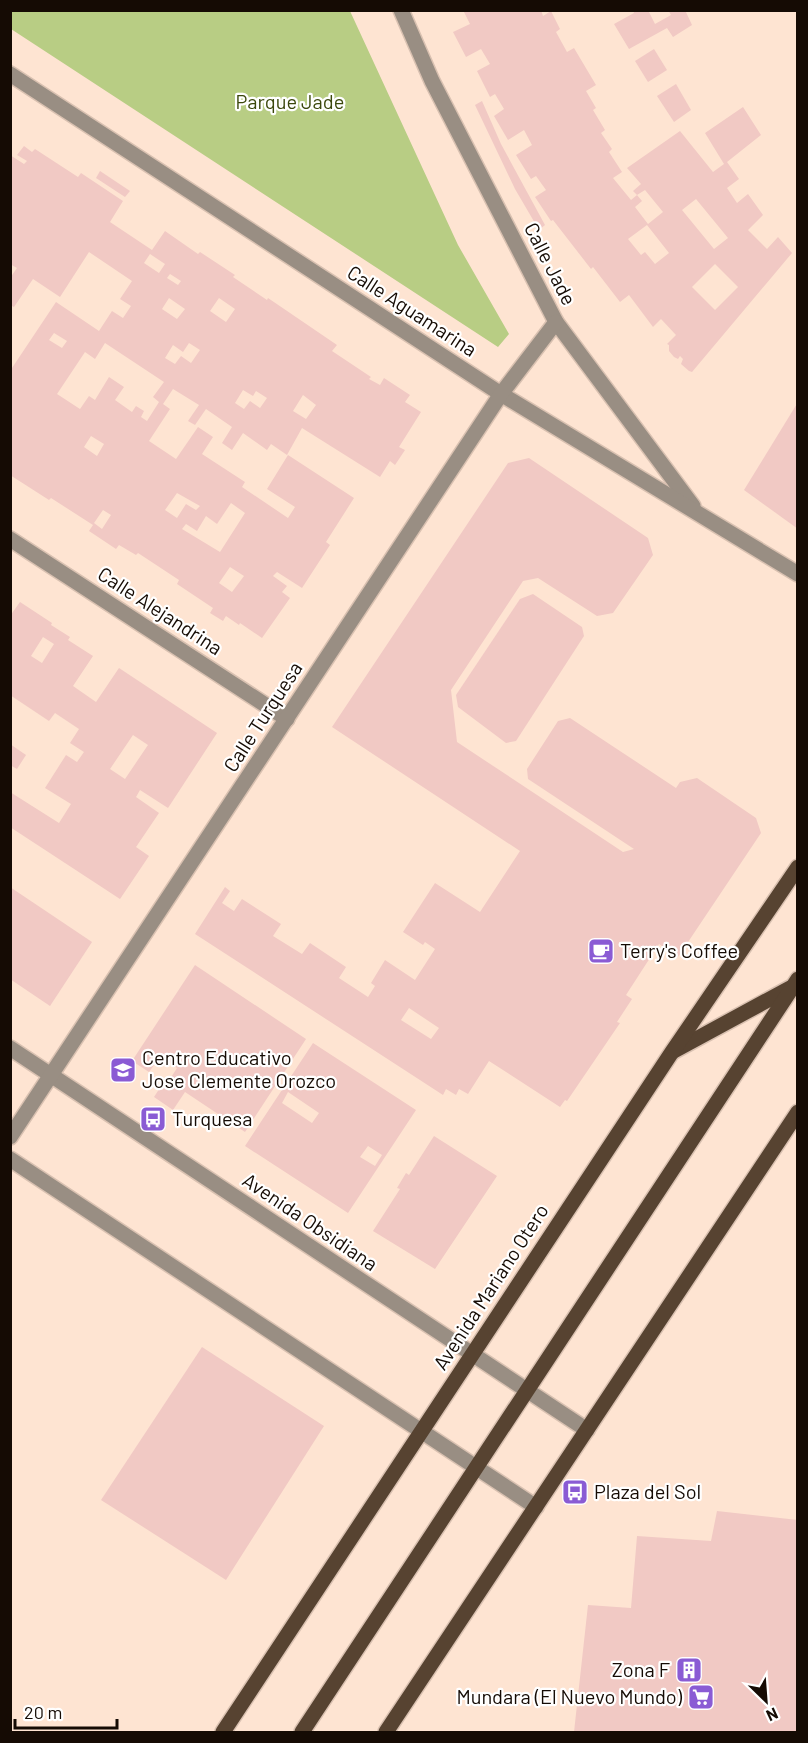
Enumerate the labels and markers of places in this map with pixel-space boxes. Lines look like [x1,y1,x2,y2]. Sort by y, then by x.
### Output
cafe icon: Terry's Coffee [586,936,616,966]
place label: Terry's Coffee [620,938,738,962]
place label: Centro Educativo Jose Clemente Orozco [142,1045,336,1092]
school or university icon: Centro Educativo Jose Clemente Orozco [108,1055,138,1085]
bus stop icon: Turquesa [138,1104,168,1134]
place label: Turquesa [172,1106,252,1130]
bus stop icon: Plaza del Sol [560,1477,590,1507]
place label: Plaza del Sol [594,1479,701,1503]
building icon: Zona F [674,1655,704,1685]
place label: Zona F [612,1657,670,1681]
supermarket icon: Mundara (El Nuevo Mundo) [686,1682,716,1712]
place label: Mundara (El Nuevo Mundo) [456,1684,683,1708]

